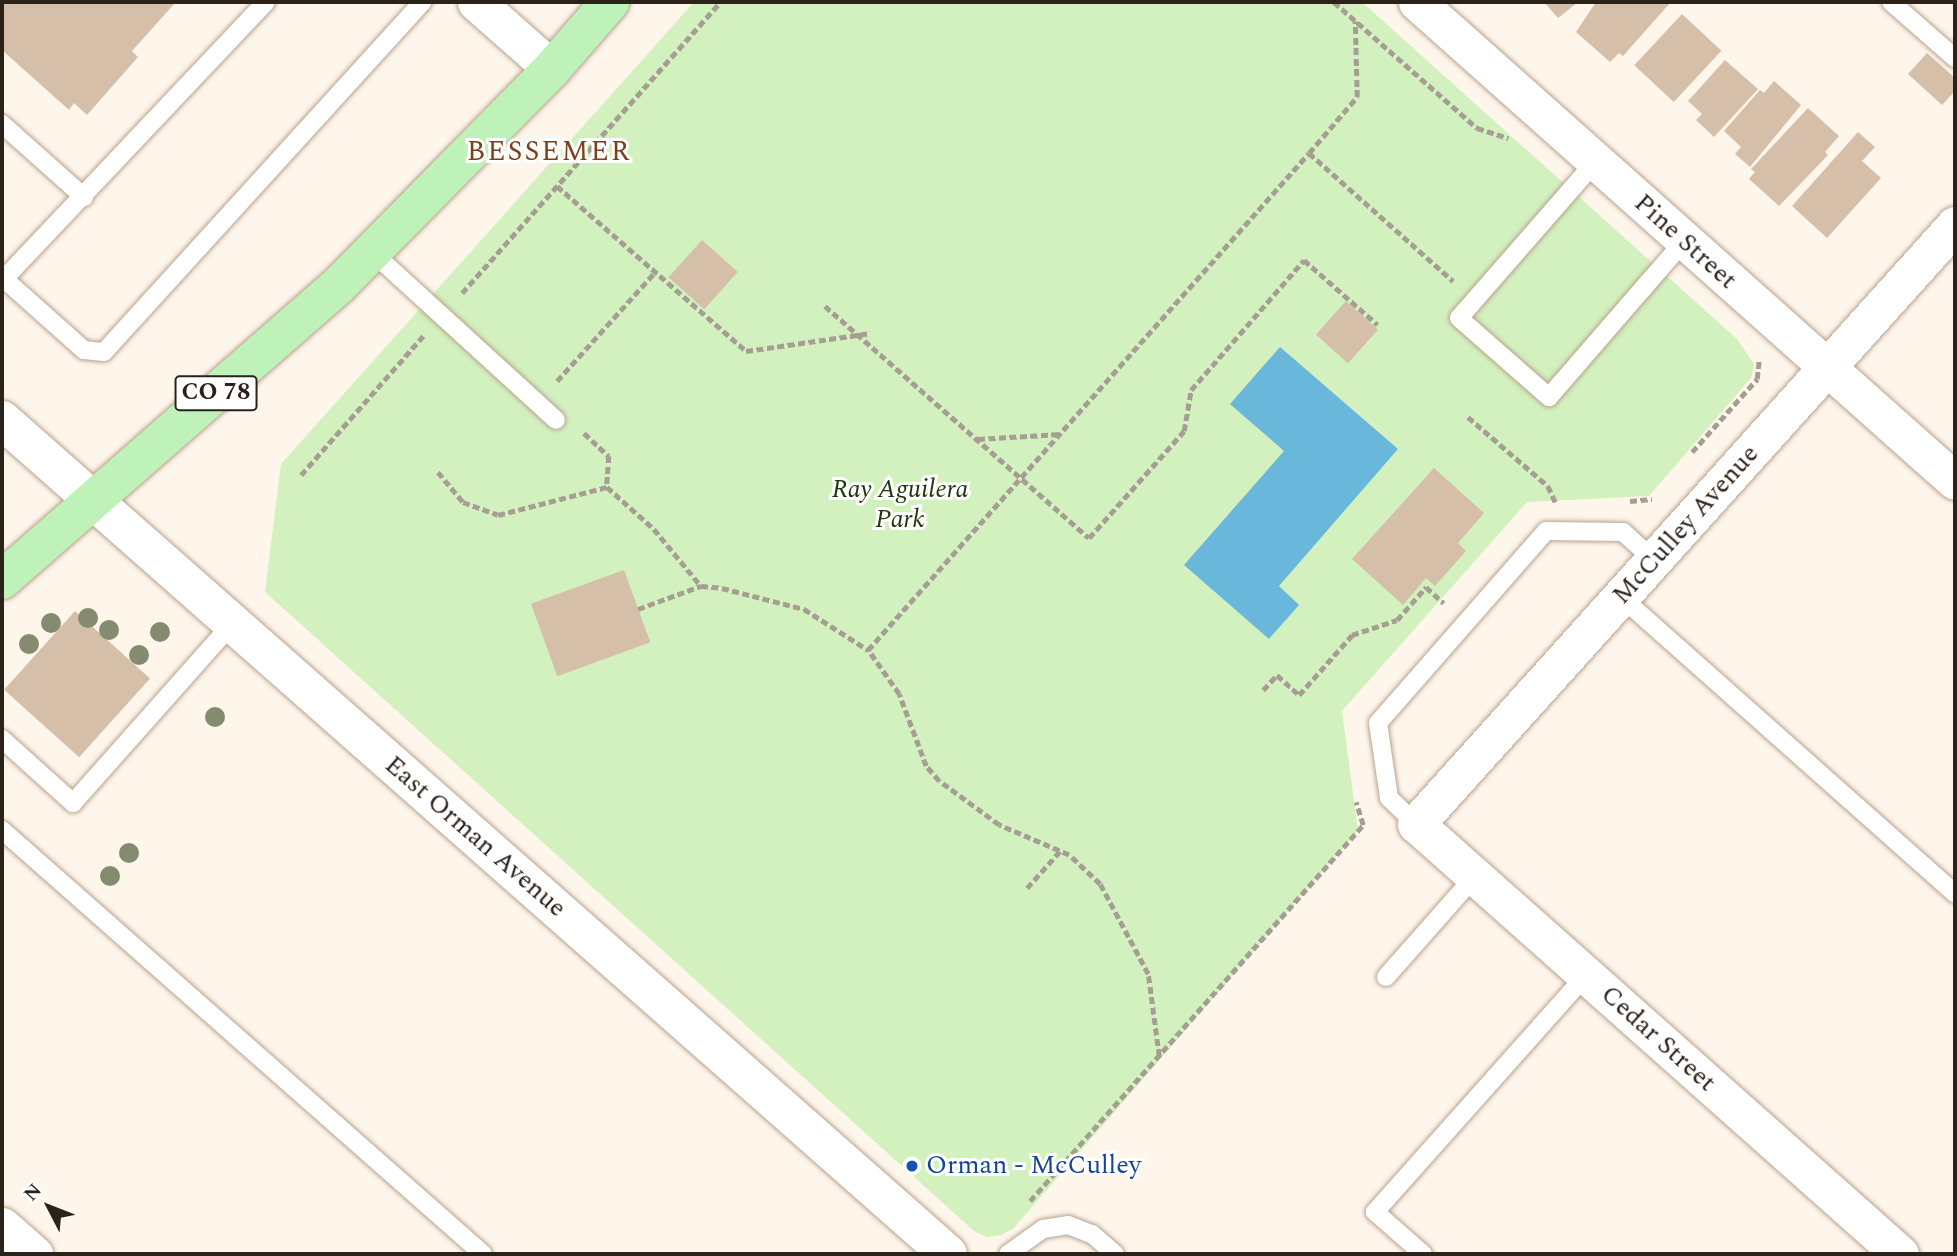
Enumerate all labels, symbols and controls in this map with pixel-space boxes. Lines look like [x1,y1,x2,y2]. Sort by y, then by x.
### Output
district label: BESSEMER [468,135,630,169]
street label: Pine Street [1627,188,1743,296]
road number: CO 78 [174,372,258,414]
street label: McCulley Avenue [1606,439,1766,611]
park label: Ray Aguilera Park [832,474,968,536]
street label: East Orman Avenue [378,750,572,924]
street label: Cedar Street [1594,979,1722,1099]
place label: Orman - McCulley [926,1150,1141,1182]
marker: Orman - McCulley [904,1158,920,1174]
north arrow [14,1172,84,1242]
text: N [17,1177,49,1208]

